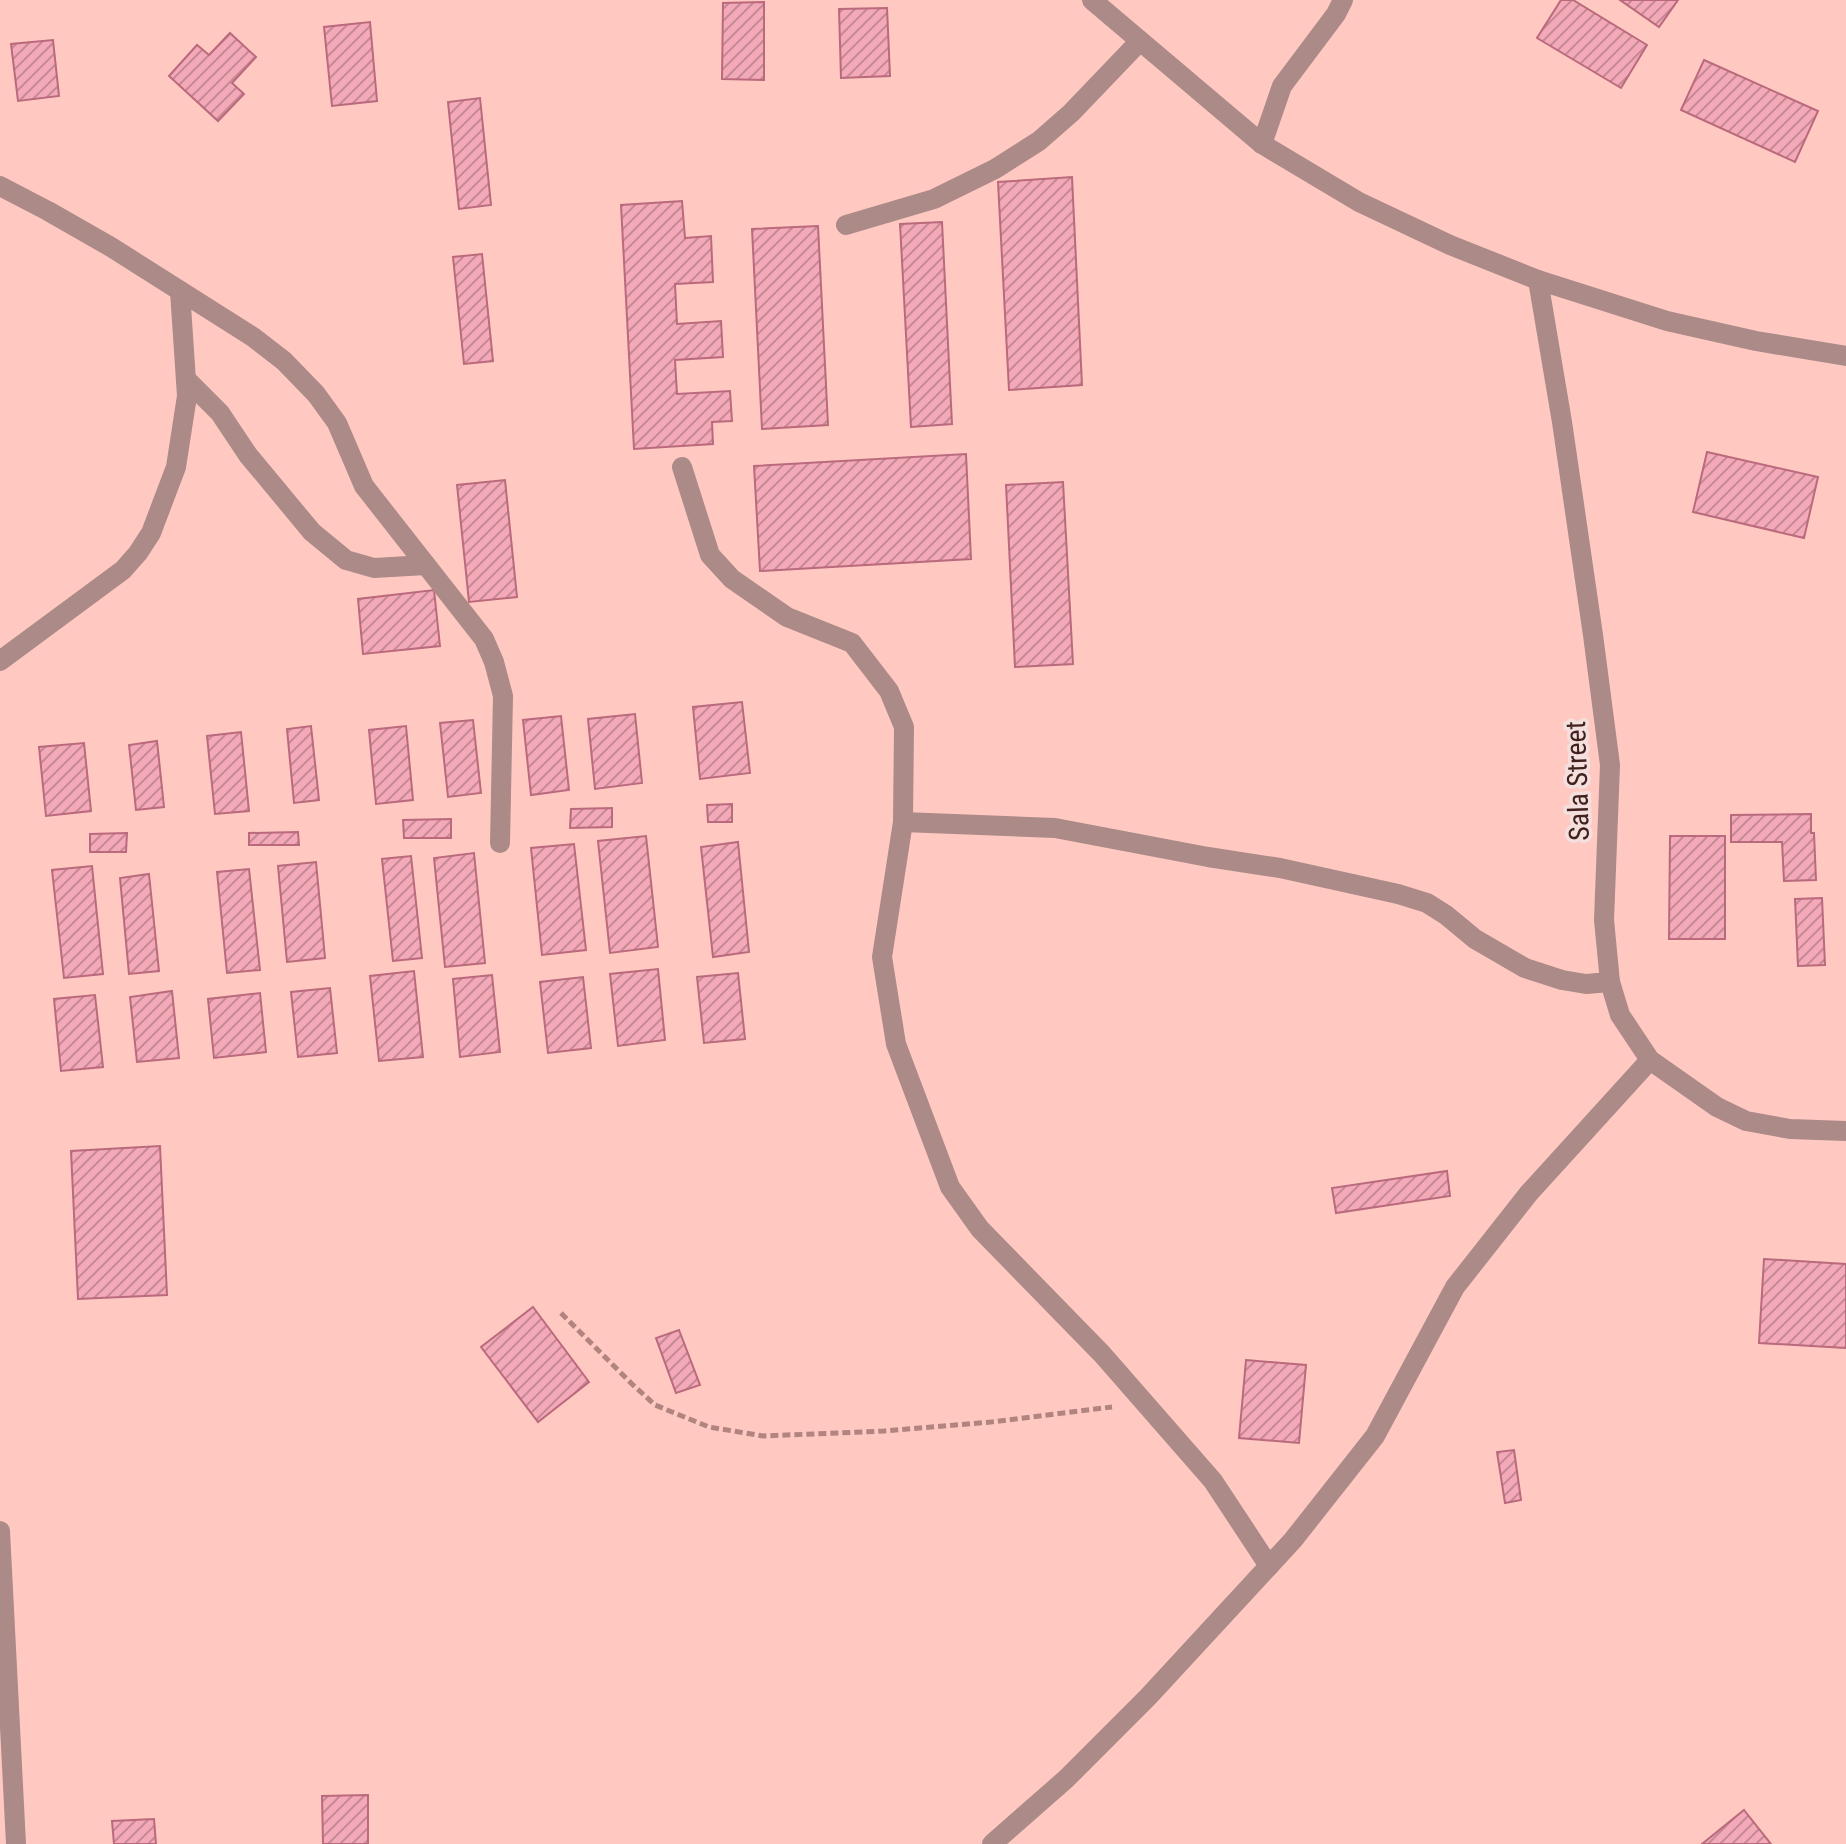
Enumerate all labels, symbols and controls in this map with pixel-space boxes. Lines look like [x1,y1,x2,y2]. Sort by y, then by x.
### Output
street label: Sala Street [1559,721,1596,841]

